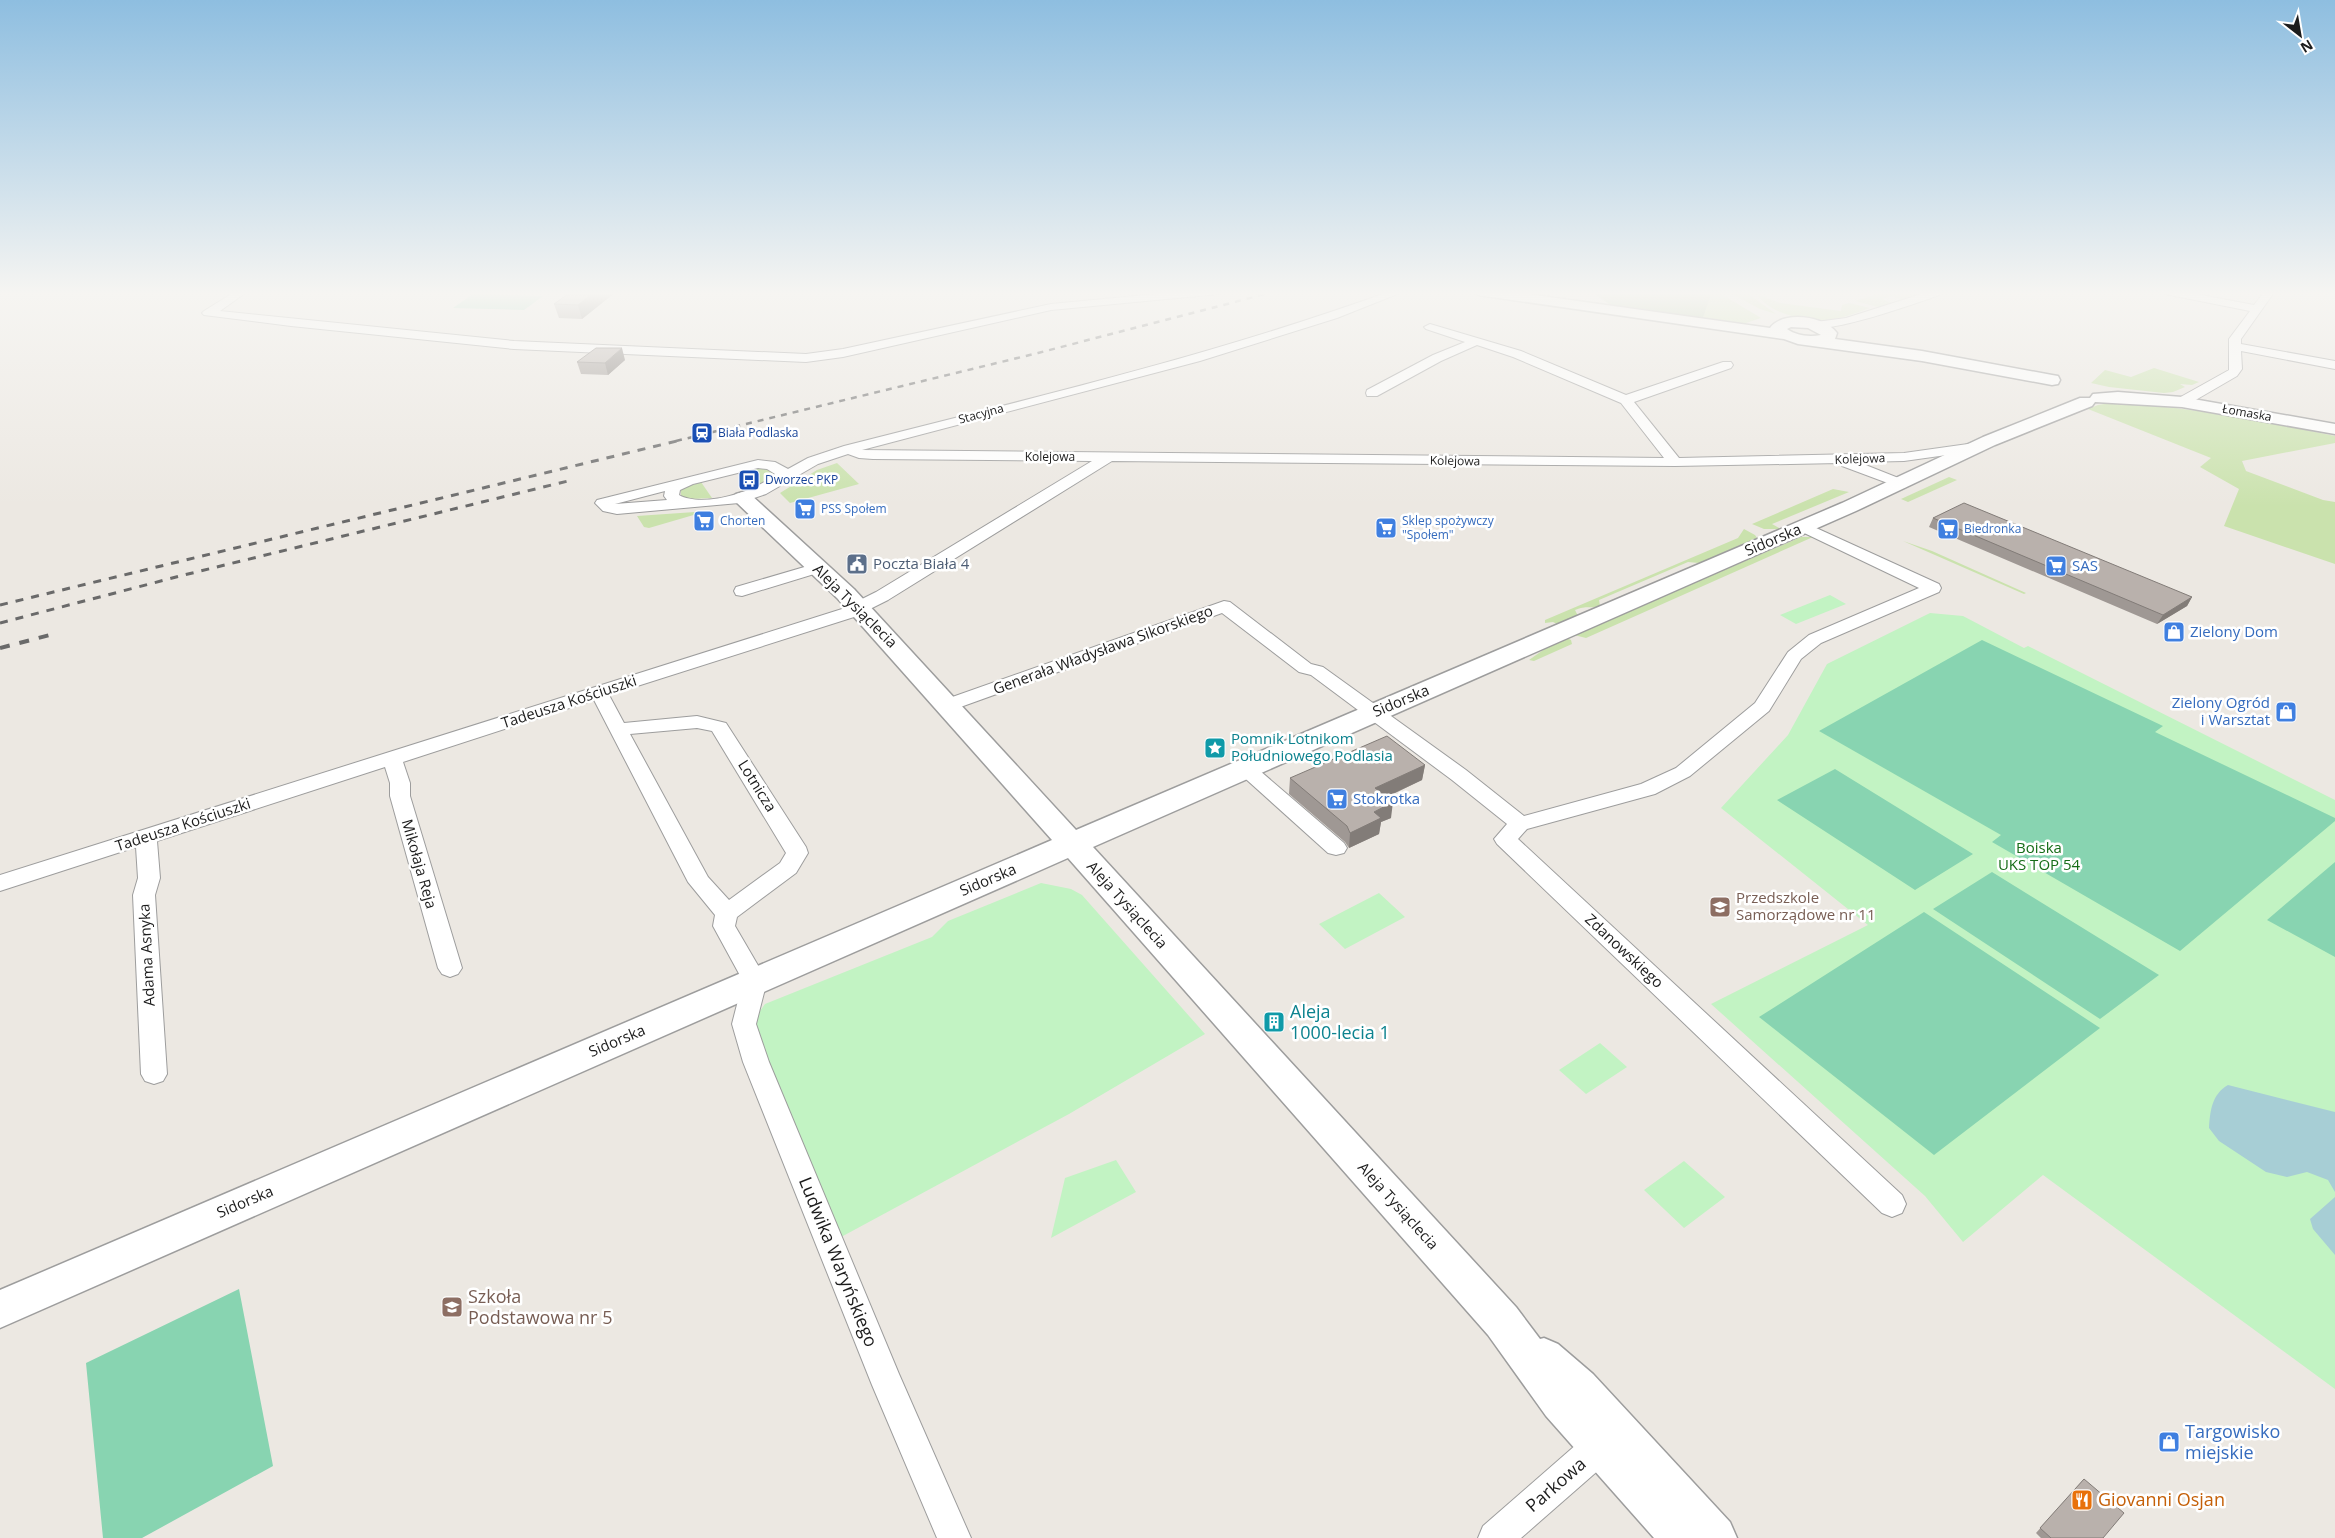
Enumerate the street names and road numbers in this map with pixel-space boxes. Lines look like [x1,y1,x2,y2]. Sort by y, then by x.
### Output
street label: Stacyjna [956,399,1005,428]
street label: Łomaska [2221,400,2273,425]
street label: Kolejowa [1025,448,1075,465]
street label: Kolejowa [1834,449,1886,468]
street label: Kolejowa [1430,452,1480,469]
street label: Sidorska [1741,518,1804,560]
street label: Aleja Tysiąclecia [809,559,902,652]
street label: Generała Władysława Sikorskiego [990,600,1215,698]
street label: Tadeusza Kościuszki [498,670,639,732]
street label: Sidorska [1369,679,1432,721]
street label: Lotnicza [734,756,782,815]
street label: Tadeusza Kościuszki [112,793,253,855]
street label: Mikołaja Reja [398,817,442,911]
street label: Aleja Tysiąclecia [1083,856,1172,952]
street label: Sidorska [956,858,1019,900]
street label: Adama Asnyka [133,903,159,1007]
street label: Zdanowskiego [1581,909,1668,992]
street label: Sidorska [585,1019,648,1061]
street label: Aleja Tysiąclecia [1354,1157,1443,1253]
street label: Ludwika Waryńskiego [794,1173,884,1350]
street label: Sidorska [213,1180,276,1222]
street label: Parkowa [1520,1451,1591,1517]

